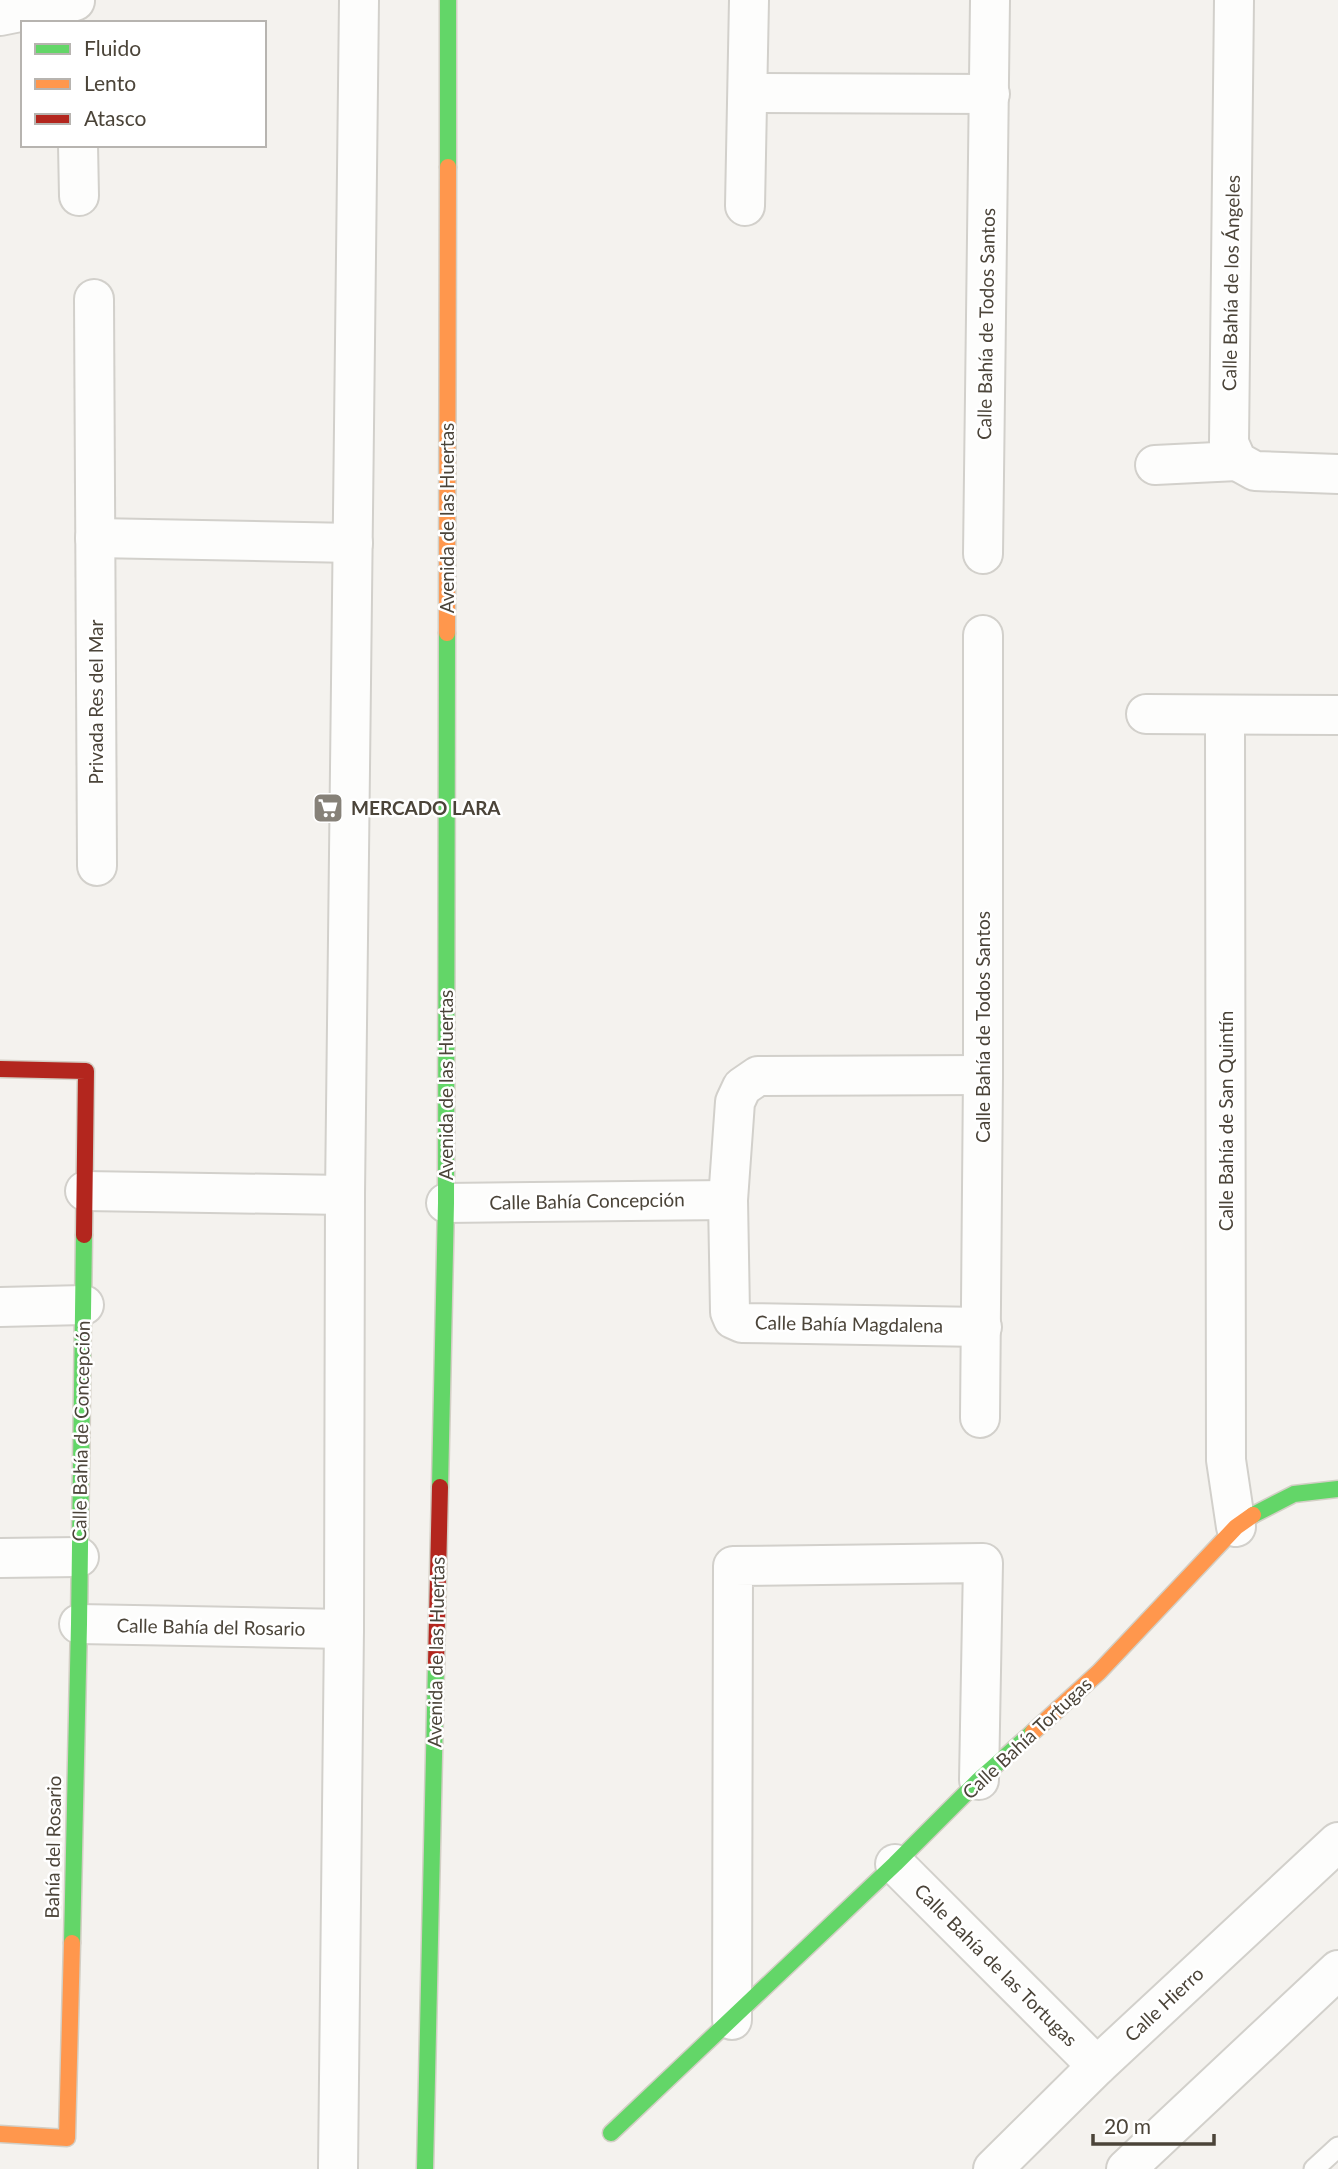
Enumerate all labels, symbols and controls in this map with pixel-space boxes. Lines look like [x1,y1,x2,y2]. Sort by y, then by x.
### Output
legend [21,21,266,147]
text: Fluido [84,35,141,60]
text: Lento [84,70,136,95]
text: Atasco [84,105,146,130]
street label: Calle Bahía de los Ángeles [1217,175,1244,391]
street label: Calle Bahía de Todos Santos [972,208,999,440]
street label: Avenida de las Huertas [435,423,458,613]
street label: Privada Res del Mar [84,620,107,784]
supermarket icon: MERCADO LARA [311,791,345,825]
place label: MERCADO LARA [351,796,501,819]
street label: Calle Bahía de Todos Santos [971,911,994,1143]
street label: Avenida de las Huertas [434,990,457,1180]
street label: Calle Bahía de San Quintín [1214,1011,1237,1231]
street label: Calle Bahía Concepción [489,1187,685,1214]
street label: Calle Bahía Magdalena [755,1310,943,1337]
street label: Calle Bahía de Concepción [67,1320,94,1542]
street label: Avenida de las Huertas [422,1556,449,1748]
street label: Calle Bahía del Rosario [116,1613,306,1640]
street label: Calle Bahía Tortugas [957,1672,1096,1803]
street label: Bahía del Rosario [40,1775,65,1919]
street label: Calle Bahía de las Tortugas [910,1879,1082,2051]
street label: Calle Hierro [1120,1961,1208,2046]
scale bar [1093,2102,1214,2146]
text: 20 m [1104,2113,1151,2138]

